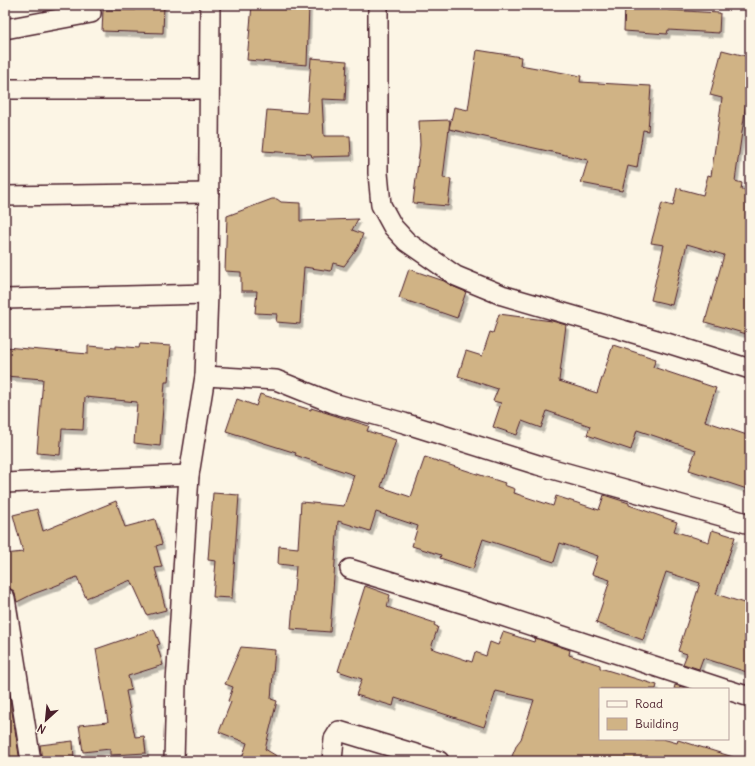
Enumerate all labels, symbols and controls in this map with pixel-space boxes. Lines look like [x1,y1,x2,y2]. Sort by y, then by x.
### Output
legend [599,688,729,740]
text: Road [635,696,663,711]
north arrow [26,700,66,740]
text: Building [635,716,679,731]
text: N [35,721,48,737]

